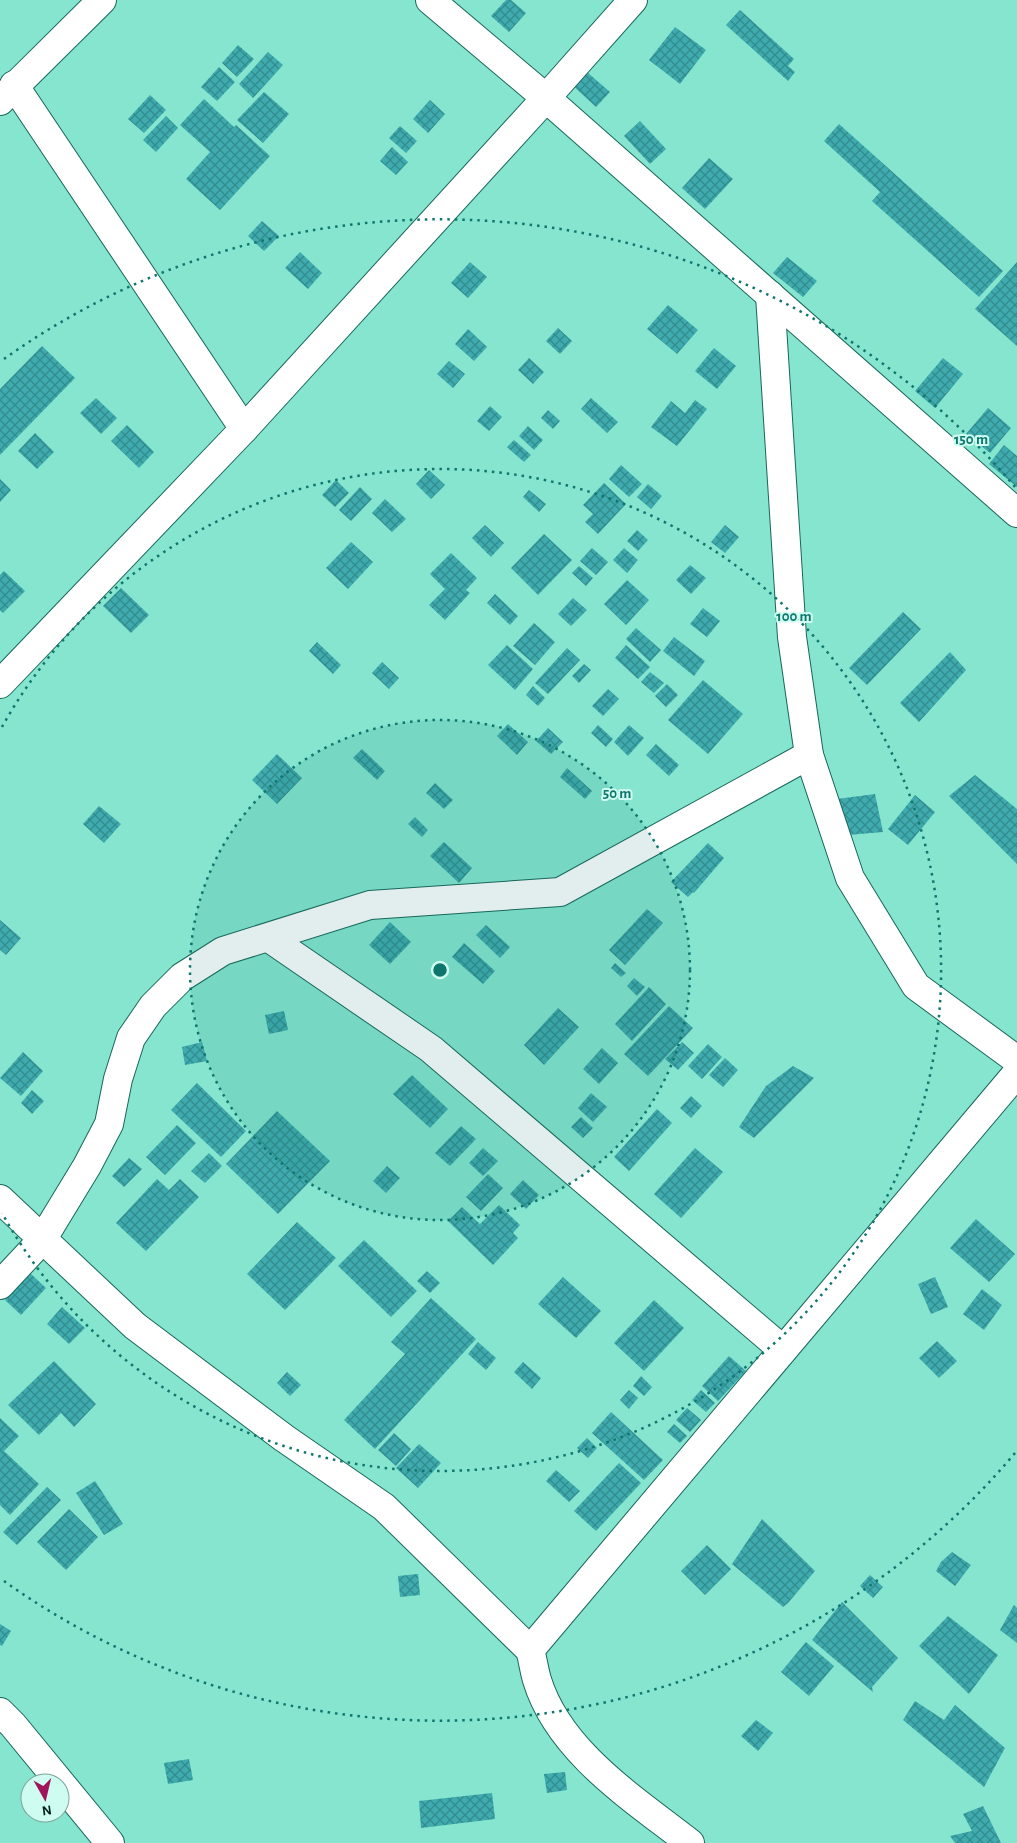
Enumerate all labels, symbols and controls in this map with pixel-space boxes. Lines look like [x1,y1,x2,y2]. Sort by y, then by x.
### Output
text: 150 m [954,432,988,447]
text: 100 m [776,609,812,624]
text: 50 m [603,786,631,801]
centre of rings [431,961,449,979]
north arrow [20,1773,70,1823]
text: N [41,1802,52,1817]

